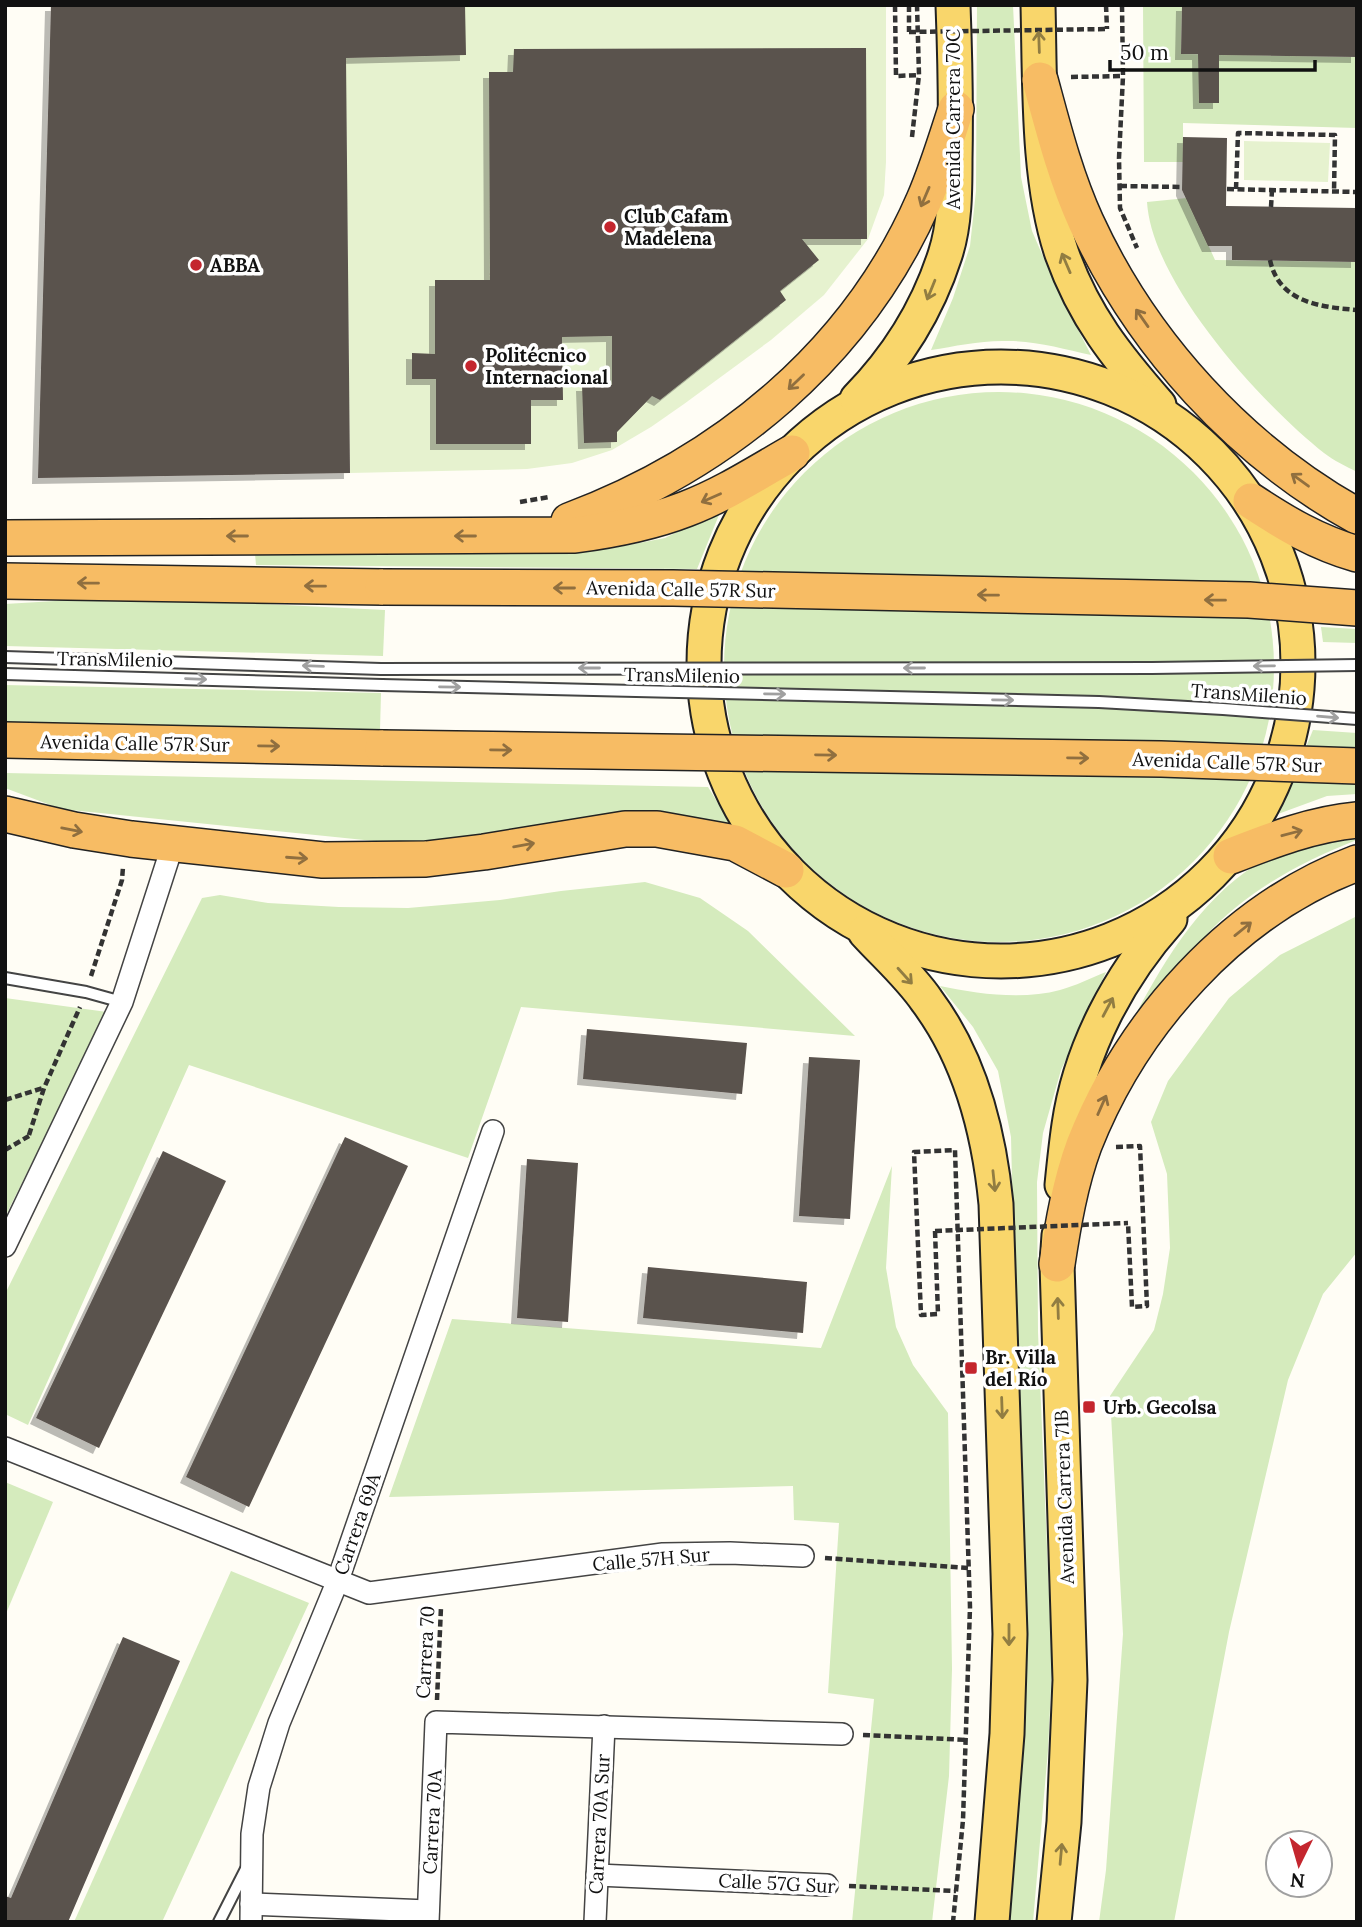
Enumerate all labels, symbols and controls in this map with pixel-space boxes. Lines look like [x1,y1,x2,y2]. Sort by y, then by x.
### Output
scale bar [1110,28,1315,72]
street label: Avenida Carrera 70C [941,29,965,210]
one-way arrow [1032,31,1045,54]
text: 50 m [1120,39,1169,66]
one-way arrow [918,185,931,207]
place label: Club Cafam Madelena [624,204,729,250]
marker: Club Cafam Madelena [602,219,618,235]
place label: ABBA [210,253,260,277]
one-way arrow [1059,253,1072,274]
marker: ABBA [188,257,204,273]
one-way arrow [924,279,937,301]
one-way arrow [1135,309,1149,328]
place label: Politécnico Internacional [485,343,608,389]
marker: Politécnico Internacional [463,358,479,374]
one-way arrow [787,374,804,391]
one-way arrow [1291,472,1309,487]
one-way arrow [701,492,722,505]
one-way arrow [453,529,476,543]
one-way arrow [226,530,249,543]
street label: Avenida Calle 57R Sur [585,575,777,603]
one-way arrow [76,576,99,590]
one-way arrow [304,579,327,593]
one-way arrow [553,581,576,594]
one-way arrow [977,588,1000,602]
one-way arrow [1204,593,1227,606]
street label: TransMilenio [57,646,173,672]
one-way arrow [1253,659,1276,673]
one-way arrow [302,660,325,673]
one-way arrow [577,661,600,675]
one-way arrow [903,661,926,675]
street label: TransMilenio [624,662,740,688]
one-way arrow [184,672,207,685]
street label: TransMilenio [1190,678,1308,710]
one-way arrow [438,680,461,693]
one-way arrow [764,688,787,701]
one-way arrow [991,693,1014,707]
one-way arrow [1316,711,1339,724]
street label: Avenida Calle 57R Sur [39,729,231,757]
one-way arrow [258,739,281,753]
one-way arrow [489,743,512,757]
street label: Avenida Calle 57R Sur [1131,747,1323,777]
one-way arrow [814,748,837,762]
one-way arrow [1066,751,1089,765]
one-way arrow [60,823,83,837]
one-way arrow [1281,826,1303,839]
one-way arrow [512,838,535,851]
one-way arrow [285,852,308,865]
one-way arrow [1234,921,1252,937]
one-way arrow [897,967,913,985]
one-way arrow [1102,997,1116,1018]
one-way arrow [1096,1094,1109,1116]
one-way arrow [988,1169,1001,1192]
one-way arrow [1051,1297,1065,1320]
place label: Br. Villa del Río [985,1345,1056,1391]
marker: Br. Villa del Río [963,1360,979,1376]
place label: Urb. Gecolsa [1103,1395,1216,1419]
one-way arrow [996,1396,1009,1419]
marker: Urb. Gecolsa [1081,1399,1097,1415]
street label: Avenida Carrera 71B [1049,1409,1079,1586]
street label: Carrera 69A [328,1469,386,1578]
street label: Calle 57H Sur [591,1542,712,1576]
street label: Carrera 70 [411,1605,439,1699]
one-way arrow [1002,1624,1016,1647]
street label: Carrera 70A Sur [583,1753,615,1895]
street label: Carrera 70A [417,1768,447,1875]
north arrow [1264,1829,1334,1899]
one-way arrow [1055,1843,1068,1866]
street label: Calle 57G Sur [718,1868,837,1898]
text: N [1289,1868,1306,1894]

